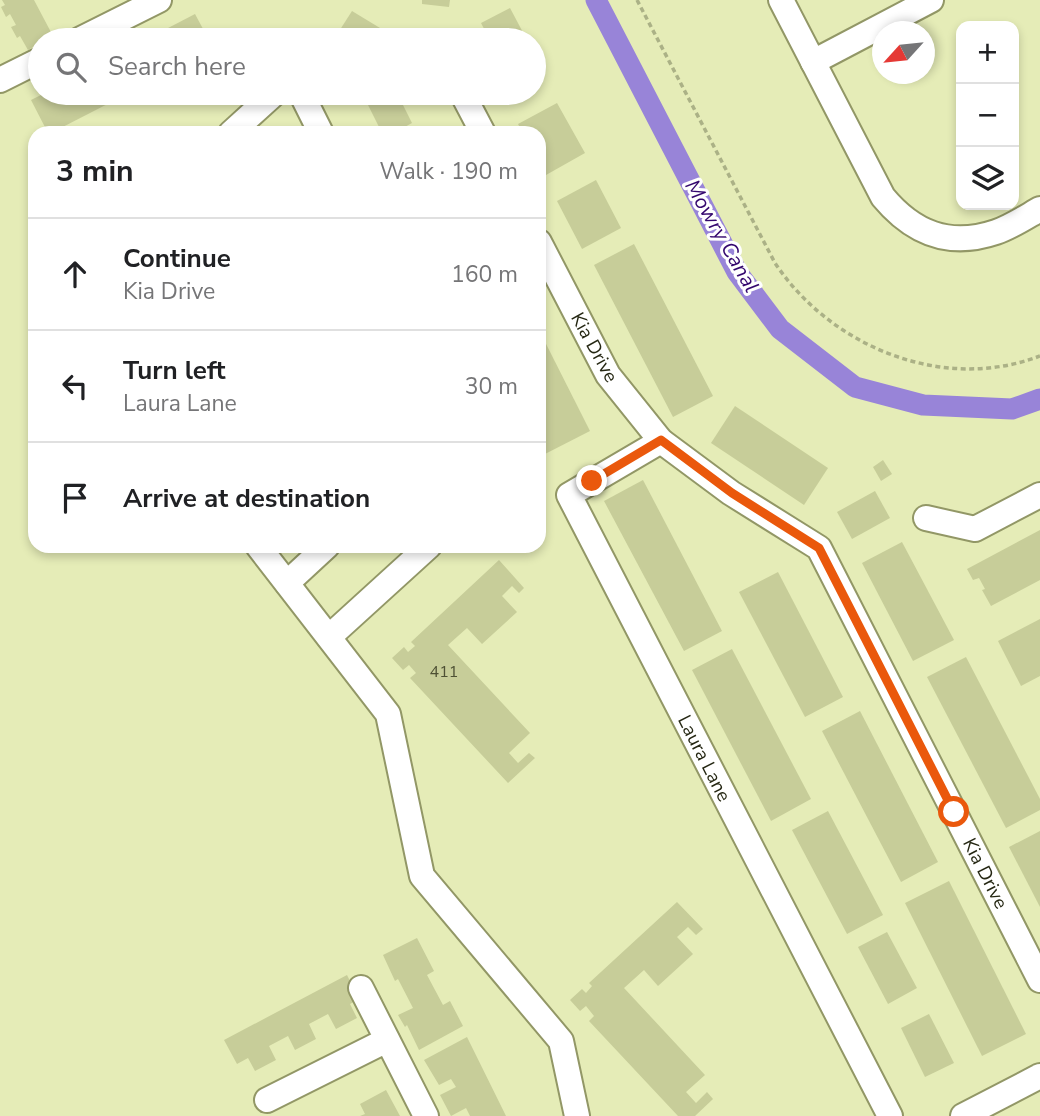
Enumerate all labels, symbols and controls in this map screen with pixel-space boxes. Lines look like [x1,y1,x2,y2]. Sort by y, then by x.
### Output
north arrow [872,21,935,84]
map controls [956,21,1019,210]
button: + [956,21,1019,84]
search box [28,28,546,105]
icon: search [52,48,90,86]
text: Search here [108,49,246,84]
button: − [956,84,1019,147]
button: layers [956,147,1019,210]
text: 3 min [56,151,134,192]
text: Walk · 190 m [379,156,518,187]
water label: Mowry Canal [678,175,766,297]
text: Continue [123,241,231,276]
icon: ahead [56,255,94,293]
text: 160 m [451,259,518,290]
text: Kia Drive [123,276,215,307]
street label: Kia Drive [564,308,624,387]
text: Turn left [123,353,226,388]
icon: left [56,367,94,405]
text: 30 m [465,371,518,402]
text: Laura Lane [123,388,237,419]
route end [576,465,607,496]
icon: arrive [56,479,94,517]
text: Arrive at destination [123,481,370,516]
house number: 411 [430,661,458,683]
street label: Laura Lane [671,711,737,806]
route start [938,796,969,827]
street label: Kia Drive [956,834,1014,913]

